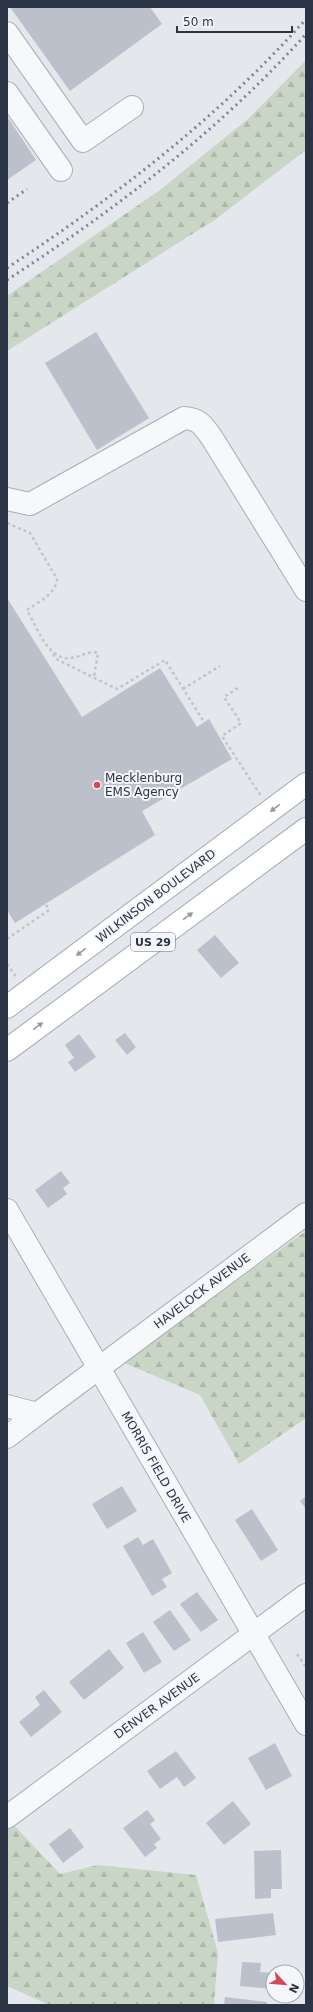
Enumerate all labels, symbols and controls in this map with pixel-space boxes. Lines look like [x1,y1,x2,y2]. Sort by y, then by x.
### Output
scale bar [177,8,292,34]
text: 50 m [183,15,214,29]
place label: Mecklenburg EMS Agency [105,771,182,799]
marker: Mecklenburg EMS Agency [92,780,102,790]
one-way arrow [269,804,280,812]
street label: WILKINSON BOULEVARD [93,846,219,946]
one-way arrow [183,912,194,920]
road number: US 29 [131,933,175,951]
one-way arrow [75,948,86,957]
one-way arrow [33,1022,44,1031]
street label: HAVELOCK AVENUE [151,1250,253,1332]
street label: MORRIS FIELD DRIVE [118,1409,194,1525]
street label: DENVER AVENUE [111,1670,203,1742]
north arrow [265,1964,305,2004]
text: N [286,1981,301,1995]

